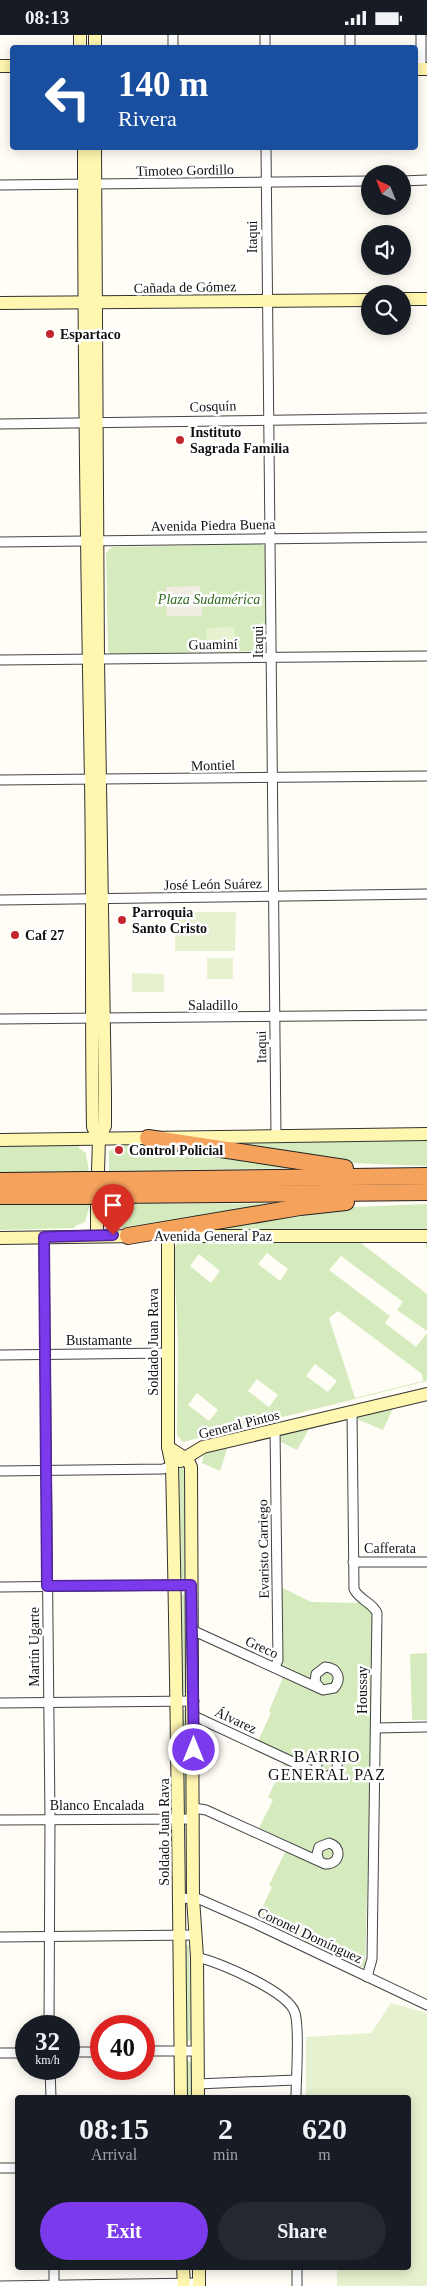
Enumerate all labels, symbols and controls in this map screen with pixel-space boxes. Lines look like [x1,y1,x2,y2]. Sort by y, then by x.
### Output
text: 08:13 [25,7,69,28]
icon: left [35,65,100,130]
text: 140 m [118,65,208,104]
text: Rivera [118,106,177,131]
street label: Timoteo Gordillo [136,162,234,179]
north arrow [361,165,411,215]
map controls [361,165,411,335]
street label: Itaqui [245,221,260,253]
button: sound [361,225,411,275]
street label: Cañada de Gómez [134,279,236,296]
button: search [361,285,411,335]
place label: Espartaco [60,327,121,342]
marker: Espartaco [44,328,56,340]
street label: Cosquín [189,398,237,415]
place label: Instituto Sagrada Familia [190,425,289,456]
marker: Instituto Sagrada Familia [174,434,186,446]
street label: Avenida Piedra Buena [150,517,276,534]
park label: Plaza Sudamérica [157,592,260,607]
street label: Itaqui [251,626,266,658]
street label: Guaminí [188,637,238,652]
street label: Montiel [191,758,235,773]
street label: José León Suárez [164,876,262,893]
place label: Parroquia Santo Cristo [132,905,207,936]
marker: Parroquia Santo Cristo [116,914,128,926]
place label: Caf 27 [25,928,64,943]
marker: Caf 27 [9,929,21,941]
street label: Saladillo [188,998,238,1013]
street label: Itaqui [254,1030,269,1063]
place label: Control Policial [129,1143,223,1158]
marker: Control Policial [113,1144,125,1156]
pin [92,1184,134,1235]
icon: arrive [99,1191,127,1219]
street label: Avenida General Paz [154,1229,272,1244]
street label: Soldado Juan Rava [146,1288,161,1396]
street label: Bustamante [66,1333,132,1348]
street label: General Pintos [197,1407,281,1442]
street label: Evaristo Carriego [255,1499,272,1599]
street label: Cafferata [364,1541,417,1556]
street label: Martín Ugarte [27,1607,42,1687]
street label: Greco [243,1634,280,1661]
street label: Houssay [355,1666,370,1714]
street label: Álvarez [213,1703,259,1737]
position arrow [167,1723,219,1775]
district label: BARRIO GENERAL PAZ [268,1748,386,1783]
street label: Soldado Juan Rava [157,1778,172,1886]
street label: Blanco Encalada [50,1798,145,1813]
street label: Coronel Domínguez [255,1905,365,1966]
speed limit sign: 40 [90,2015,155,2080]
text: 32 [35,2028,60,2055]
text: km/h [35,2053,60,2067]
text: 08:15 [79,2112,149,2145]
text: 2 [218,2112,233,2145]
text: 620 [302,2112,347,2145]
text: Arrival [91,2146,137,2163]
text: min [213,2146,238,2163]
text: m [318,2146,331,2163]
button: Exit [40,2202,208,2260]
button: Share [218,2202,386,2260]

